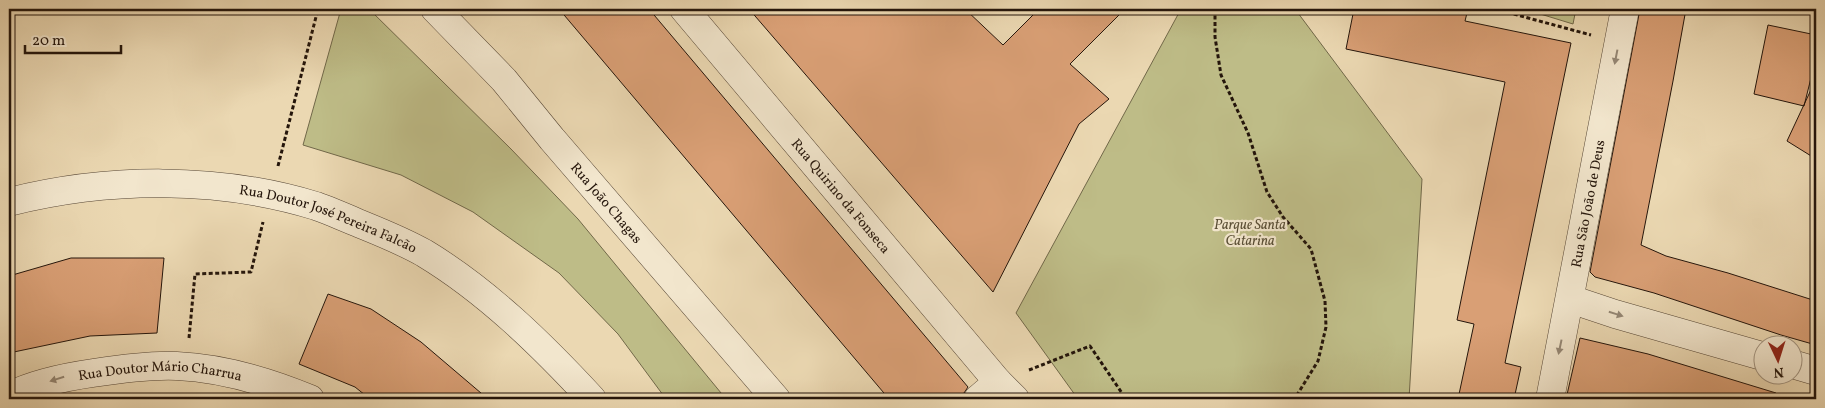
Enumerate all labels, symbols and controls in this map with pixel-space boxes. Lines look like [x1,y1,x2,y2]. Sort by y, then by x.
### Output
scale bar [25,22,121,54]
text: 20 m [32,31,65,52]
one-way arrow [1612,49,1620,64]
street label: Rua Quirino da Fonseca [786,135,894,258]
street label: Rua São João de Deus [1567,138,1611,269]
street label: Rua João Chagas [565,159,646,248]
street label: Rua Doutor José Pereira Falcão [238,181,420,258]
park label: Parque Santa Catarina [1214,216,1286,251]
one-way arrow [1609,311,1624,319]
north arrow [1752,336,1802,386]
one-way arrow [1556,339,1564,355]
street label: Rua Doutor Mário Charrua [77,358,244,387]
text: N [1773,362,1785,381]
one-way arrow [49,376,64,384]

